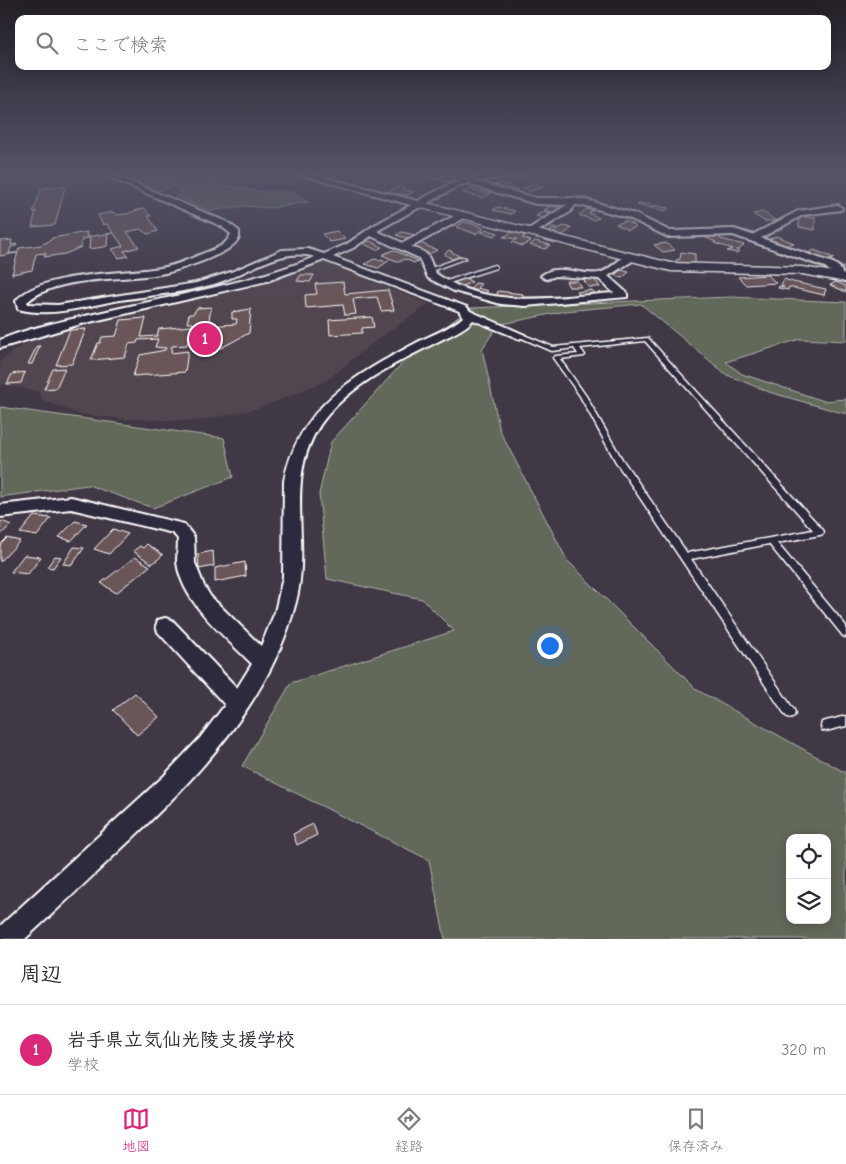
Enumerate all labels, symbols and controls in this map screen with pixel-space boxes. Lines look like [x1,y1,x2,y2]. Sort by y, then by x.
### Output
search box [15,15,831,70]
icon: search [33,29,61,57]
text: ここで検索 [73,34,168,56]
pin: 1 [189,320,221,358]
your location [537,633,563,659]
map controls [786,834,831,924]
button: locate [786,834,831,879]
button: layers [786,879,831,924]
text: 周辺 [20,962,62,986]
text: 岩手県立気仙光陵支援学校 [67,1029,295,1051]
text: 1 [33,1041,39,1059]
text: 320 m [781,1041,826,1059]
text: 学校 [67,1056,99,1074]
tab: 地図 [122,1105,150,1155]
tab: 経路 [395,1105,423,1155]
tab: 保存済み [668,1105,724,1155]

